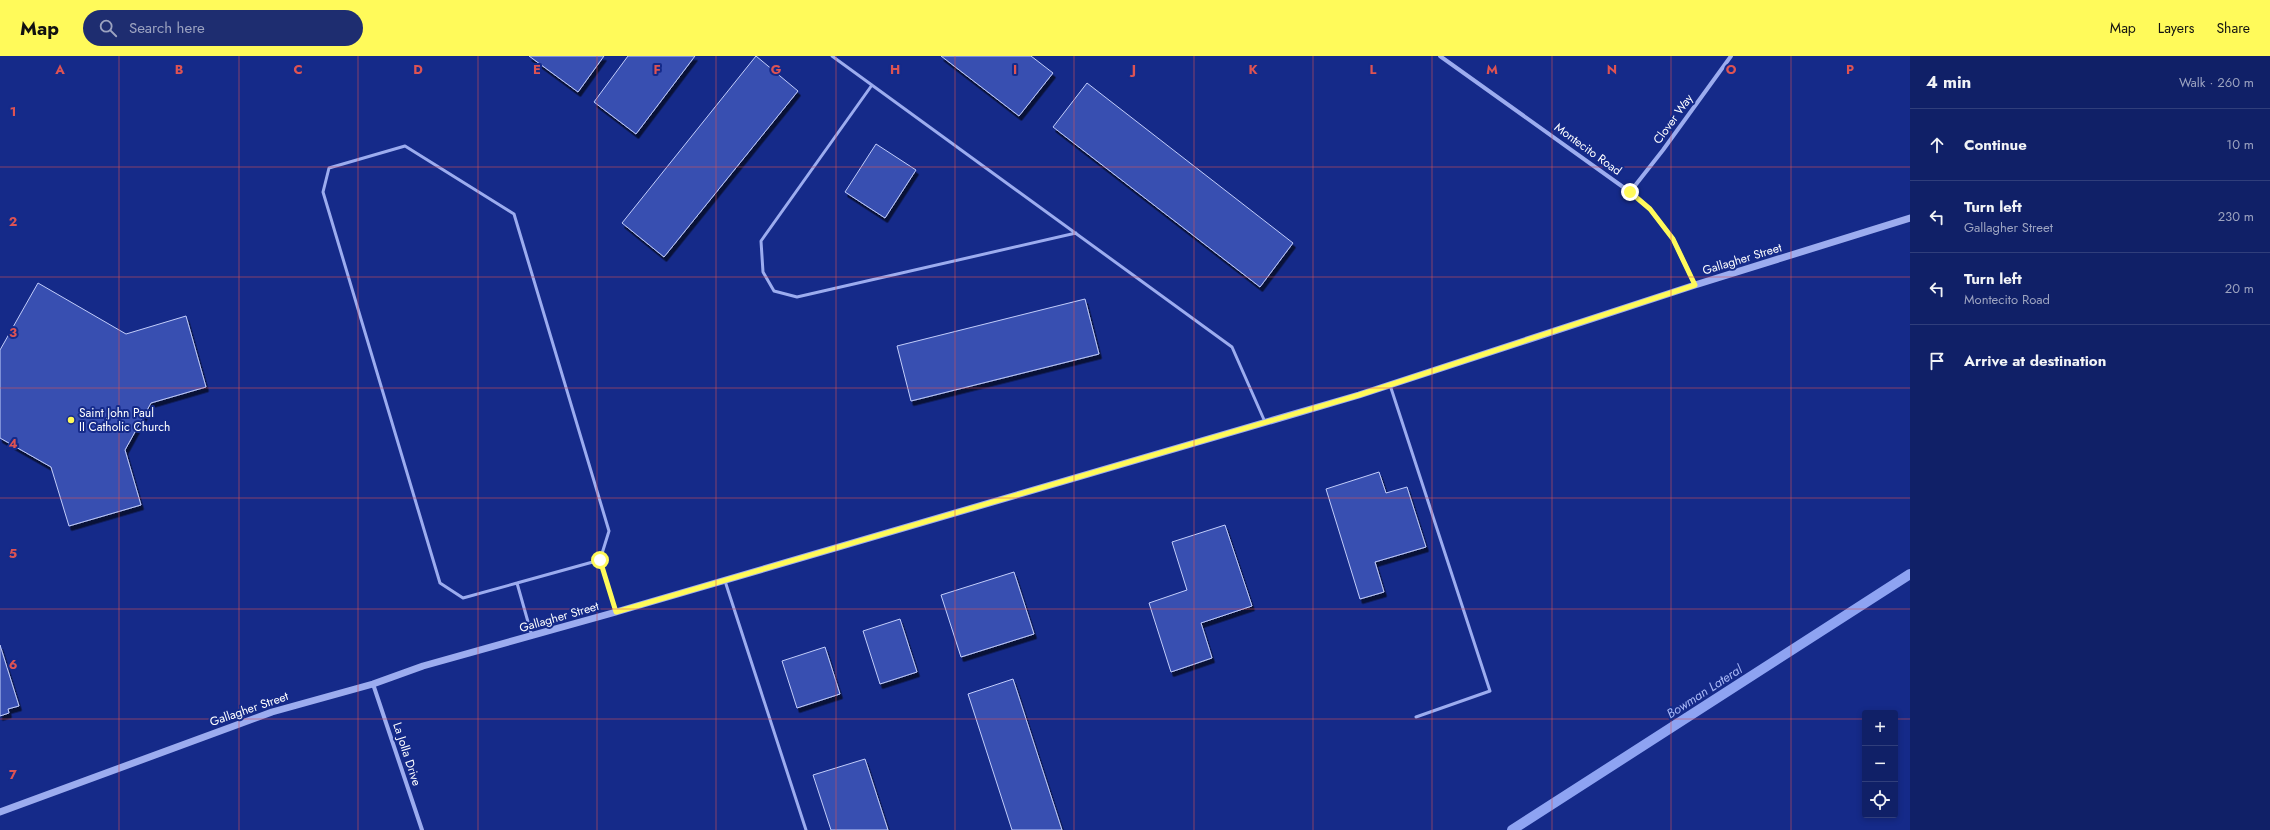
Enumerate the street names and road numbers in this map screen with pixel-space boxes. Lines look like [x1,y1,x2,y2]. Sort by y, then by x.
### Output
street label: Clover Way [1649,90,1698,148]
street label: Montecito Road [1551,118,1625,180]
street label: Gallagher Street [1700,238,1784,280]
street label: Gallagher Street [517,597,601,637]
street label: Gallagher Street [207,687,291,731]
street label: La Jolla Drive [388,720,426,788]

